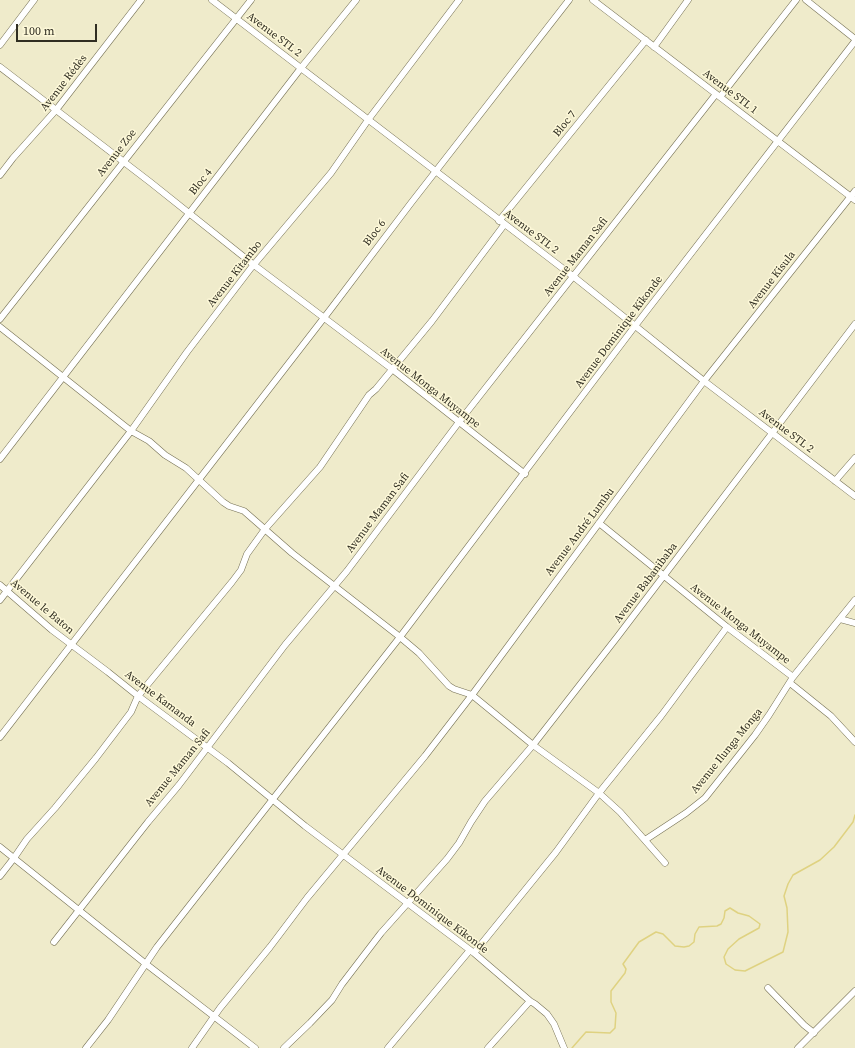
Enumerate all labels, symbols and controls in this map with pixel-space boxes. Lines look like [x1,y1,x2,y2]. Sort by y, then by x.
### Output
street label: Avenue STL 2 [244,10,304,60]
scale bar [18,16,99,42]
text: 100 m [23,23,55,39]
street label: Avenue Rédès [38,52,90,114]
street label: Avenue STL 1 [700,67,760,117]
street label: Bloc 7 [551,108,579,140]
street label: Avenue Zoe [94,127,140,179]
street label: Bloc 4 [187,166,215,198]
street label: Avenue STL 2 [501,207,561,257]
street label: Avenue Maman Safi [541,215,611,299]
street label: Bloc 6 [361,217,389,249]
street label: Avenue Kitambo [205,238,265,310]
street label: Avenue Kisula [745,249,799,311]
street label: Avenue Dominique Kikonde [572,273,666,391]
street label: Avenue Monga Muyampe [377,345,483,431]
street label: Avenue STL 2 [756,406,816,456]
street label: Avenue Maman Safi [344,470,412,556]
street label: Avenue André Lumbu [543,485,617,579]
street label: Avenue Babanibaba [612,540,680,626]
street label: Avenue le Baton [8,577,76,637]
street label: Avenue Monga Muyampe [687,581,793,667]
street label: Avenue Kamanda [122,668,198,730]
street label: Avenue Ilunga Monga [688,706,766,796]
street label: Avenue Maman Safi [143,726,213,810]
street label: Avenue Dominique Kikonde [373,863,491,957]

